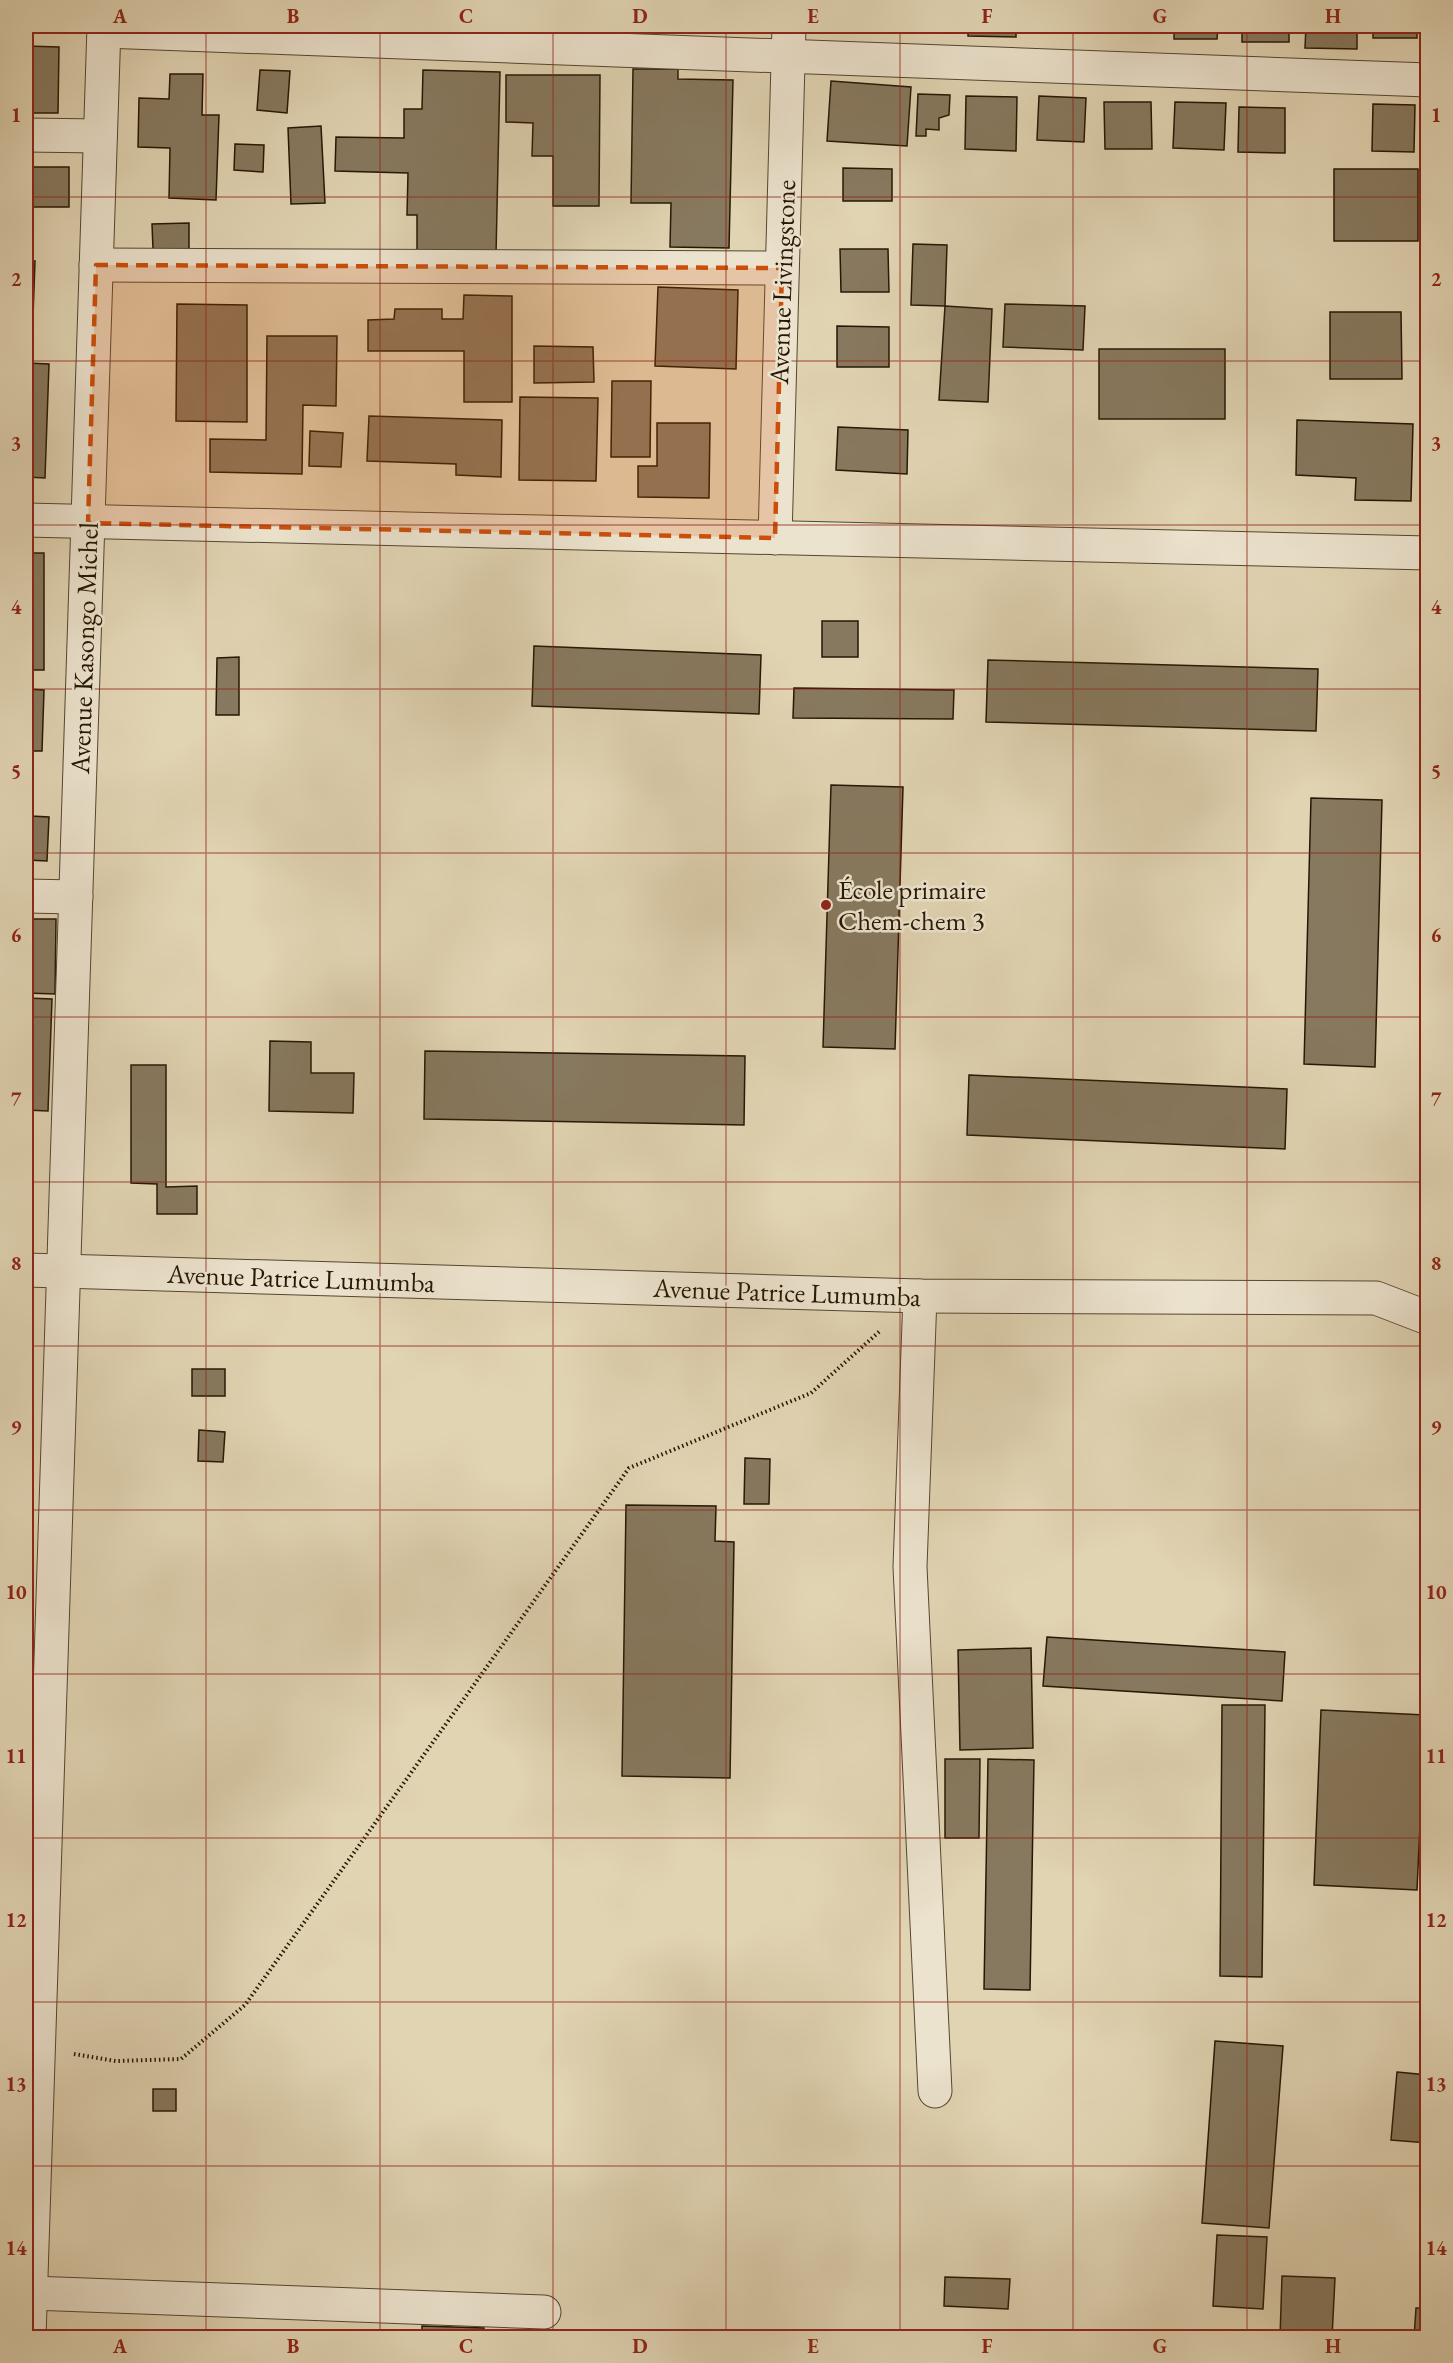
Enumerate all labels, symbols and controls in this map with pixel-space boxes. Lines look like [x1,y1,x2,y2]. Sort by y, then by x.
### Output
text: A [112,3,128,29]
text: B [287,3,299,29]
text: C [459,3,473,29]
text: D [632,3,648,29]
text: E [807,3,819,29]
text: F [982,3,993,29]
text: G [1153,3,1167,29]
text: H [1325,3,1341,29]
text: 1 [11,102,21,128]
text: 1 [1431,102,1441,128]
street label: Avenue Livingstone [761,179,803,386]
text: 2 [11,266,22,292]
text: 2 [1431,266,1442,292]
text: 3 [11,430,21,456]
text: 3 [1431,430,1441,456]
street label: Avenue Kasongo Michel [62,522,106,775]
text: 4 [11,594,22,620]
text: 4 [1431,594,1442,620]
text: 5 [11,758,21,784]
text: 5 [1431,758,1441,784]
place label: École primaire Chem-chem 3 [838,872,986,938]
marker: École primaire Chem-chem 3 [819,898,833,912]
text: 6 [11,922,22,948]
text: 6 [1431,922,1442,948]
text: 7 [11,1086,22,1112]
text: 7 [1431,1086,1442,1112]
text: 8 [11,1250,21,1276]
text: 8 [1431,1250,1441,1276]
street label: Avenue Patrice Lumumba [165,1256,436,1300]
street label: Avenue Patrice Lumumba [651,1270,922,1314]
text: 9 [11,1414,22,1440]
text: 9 [1431,1414,1442,1440]
text: 10 [5,1579,27,1605]
text: 10 [1425,1579,1447,1605]
text: 11 [5,1743,27,1769]
text: 11 [1425,1743,1447,1769]
text: 12 [5,1907,27,1933]
text: 12 [1425,1907,1447,1933]
text: 13 [5,2071,27,2097]
text: 13 [1425,2071,1447,2097]
text: 14 [5,2235,27,2261]
text: 14 [1425,2235,1447,2261]
text: A [112,2333,128,2359]
text: B [287,2333,299,2359]
text: C [459,2333,473,2359]
text: D [632,2333,648,2359]
text: E [807,2333,819,2359]
text: F [982,2333,993,2359]
text: G [1153,2333,1167,2359]
text: H [1325,2333,1341,2359]

